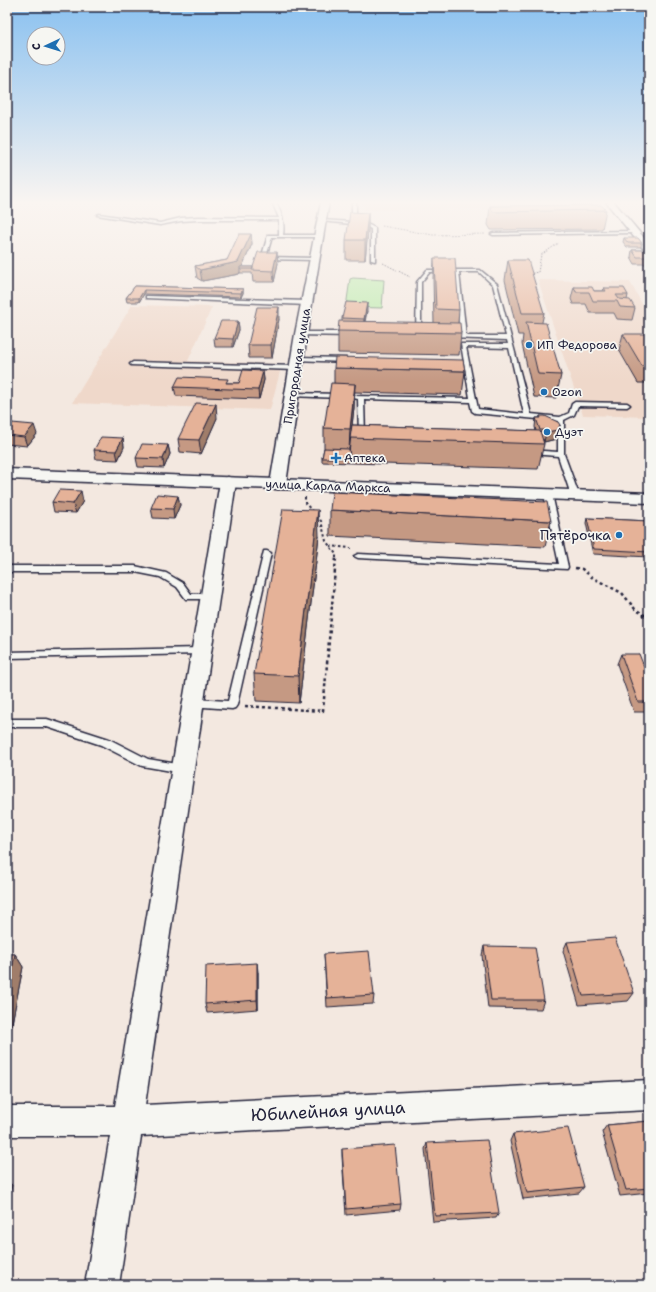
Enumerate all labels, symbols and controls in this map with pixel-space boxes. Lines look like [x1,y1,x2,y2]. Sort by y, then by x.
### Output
north arrow [26,26,66,66]
text: С [29,43,44,51]
street label: Пригородная улица [280,306,314,425]
place label: ИП Федорова [537,337,618,353]
marker: ИП Федорова [524,340,534,350]
place label: Ozon [552,384,582,400]
marker: Ozon [539,387,549,397]
place label: Дуэт [555,424,584,440]
marker: Дуэт [542,427,552,437]
place label: Аптека [344,450,386,466]
marker: Аптека [331,453,341,463]
street label: улица Карла Маркса [265,476,392,496]
place label: Пятёрочка [540,526,611,544]
marker: Пятёрочка [614,530,624,540]
street label: Юбилейная улица [250,1096,406,1126]

